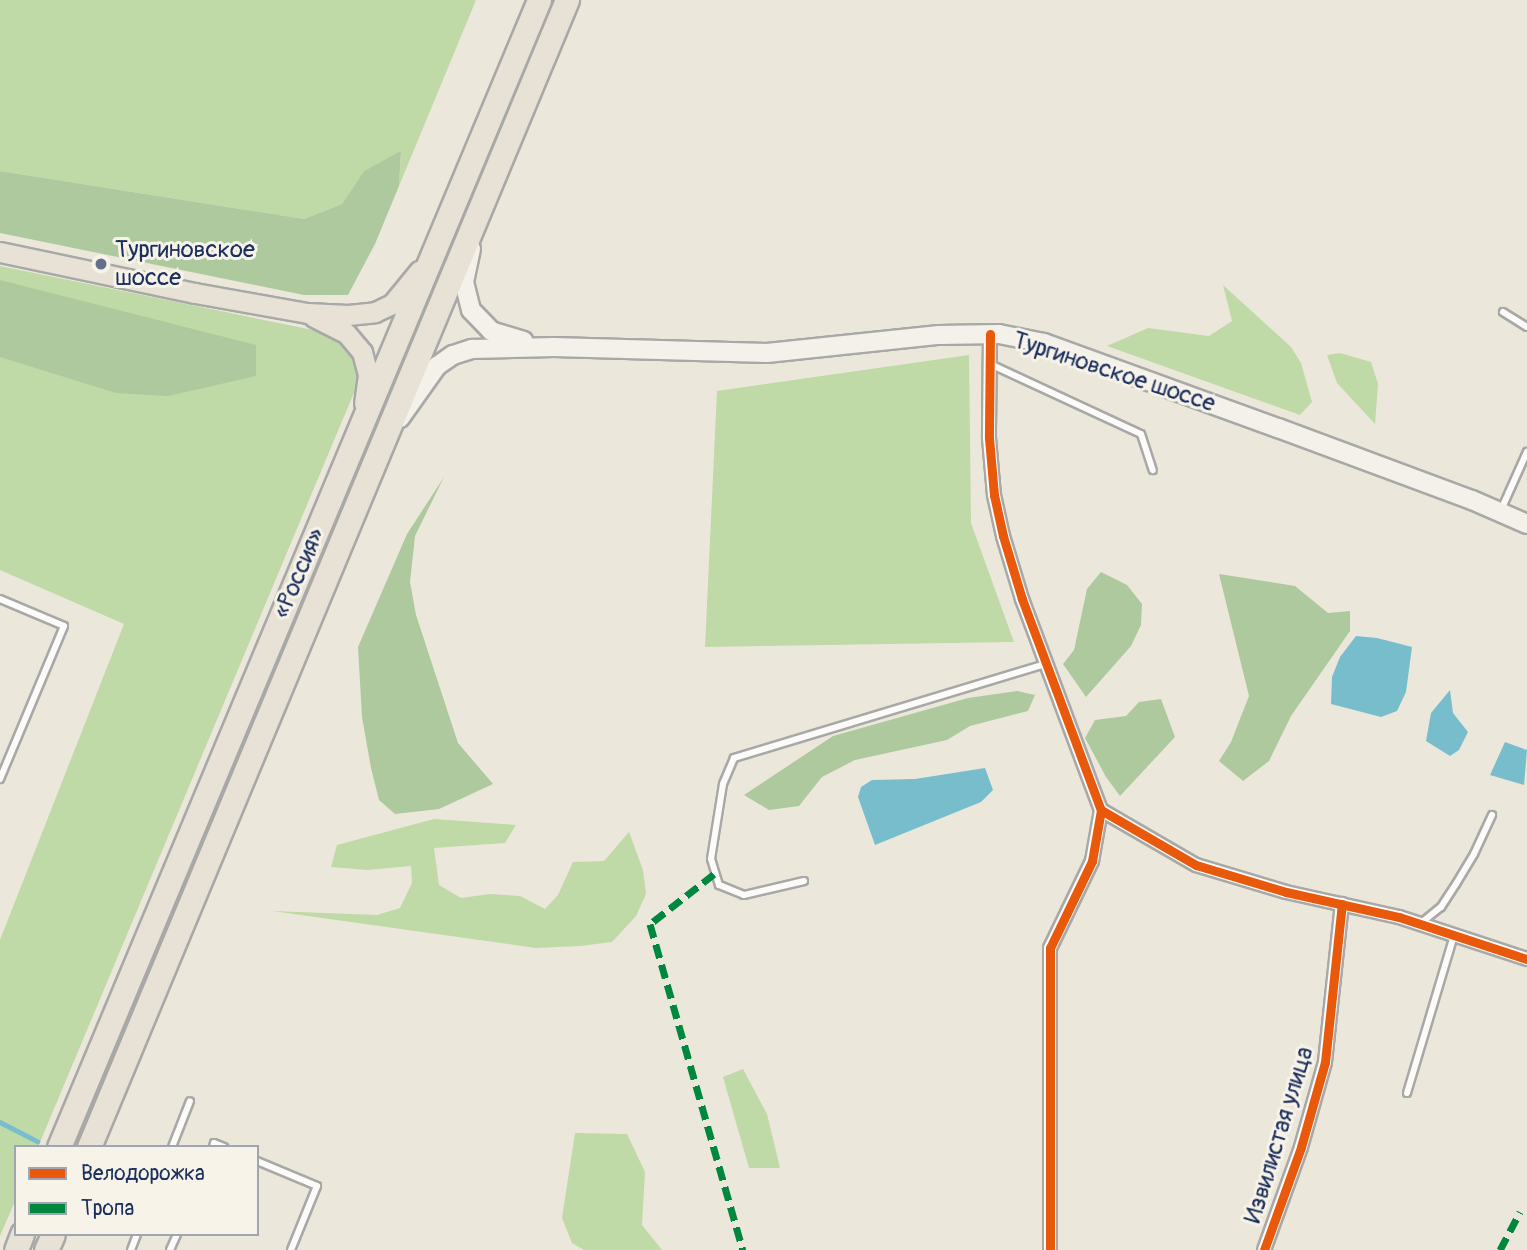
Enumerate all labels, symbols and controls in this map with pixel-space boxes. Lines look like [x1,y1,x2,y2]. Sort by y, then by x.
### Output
place label: Тургиновское шоссе [115,236,255,292]
marker: Тургиновское шоссе [93,256,109,272]
street label: Тургиновское шоссе [1009,326,1219,418]
street label: «Россия» [267,524,331,622]
street label: Извилистая улица [1238,1043,1320,1227]
legend [14,1145,259,1236]
text: Велодорожка [81,1160,205,1187]
text: Тропа [81,1195,134,1222]

